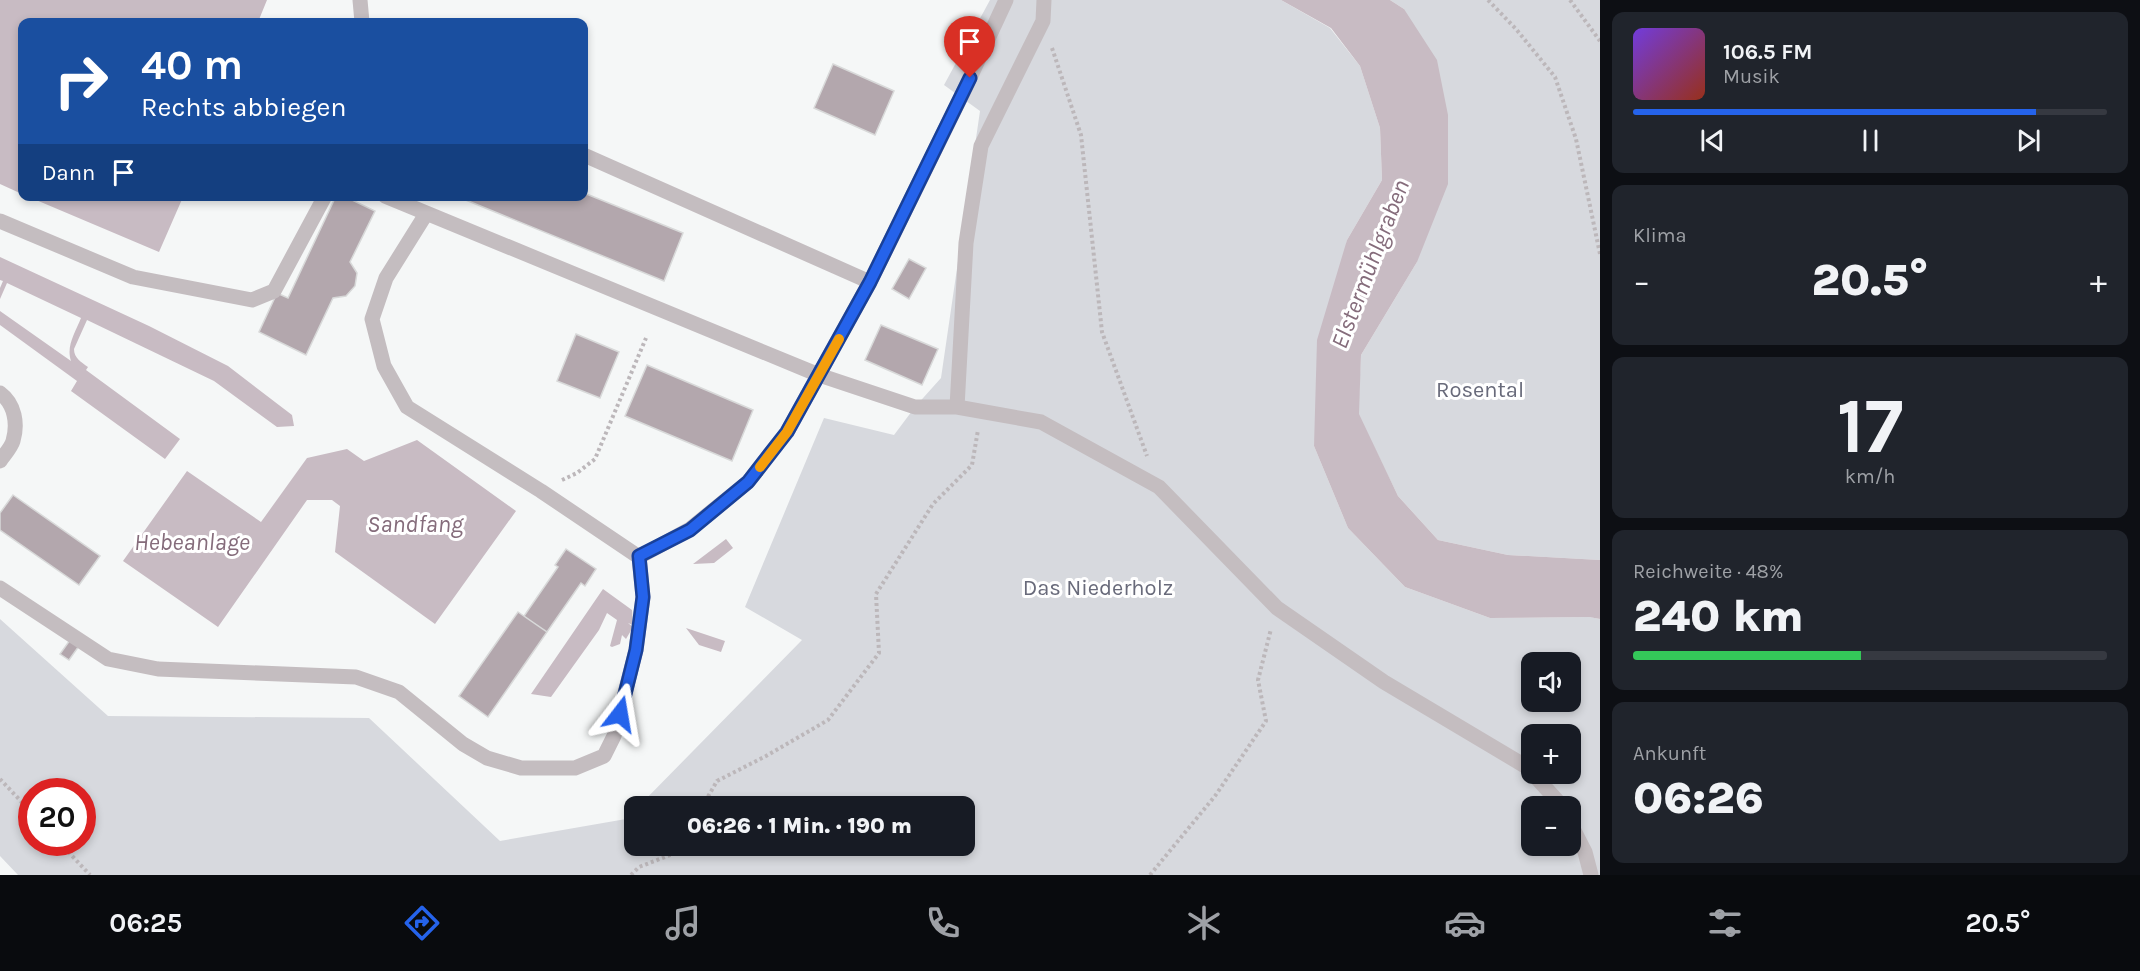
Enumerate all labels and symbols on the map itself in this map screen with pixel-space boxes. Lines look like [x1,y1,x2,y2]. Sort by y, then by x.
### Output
pin [944,16,995,78]
water label: Elstermühlgraben [1325,176,1415,352]
park label: Rosental [1436,377,1524,403]
water label: Sandfang [367,510,464,538]
water label: Hebeanlage [134,528,250,556]
park label: Das Niederholz [1023,575,1173,601]
position arrow [588,682,652,746]
speed limit sign: 20 [18,778,96,856]

